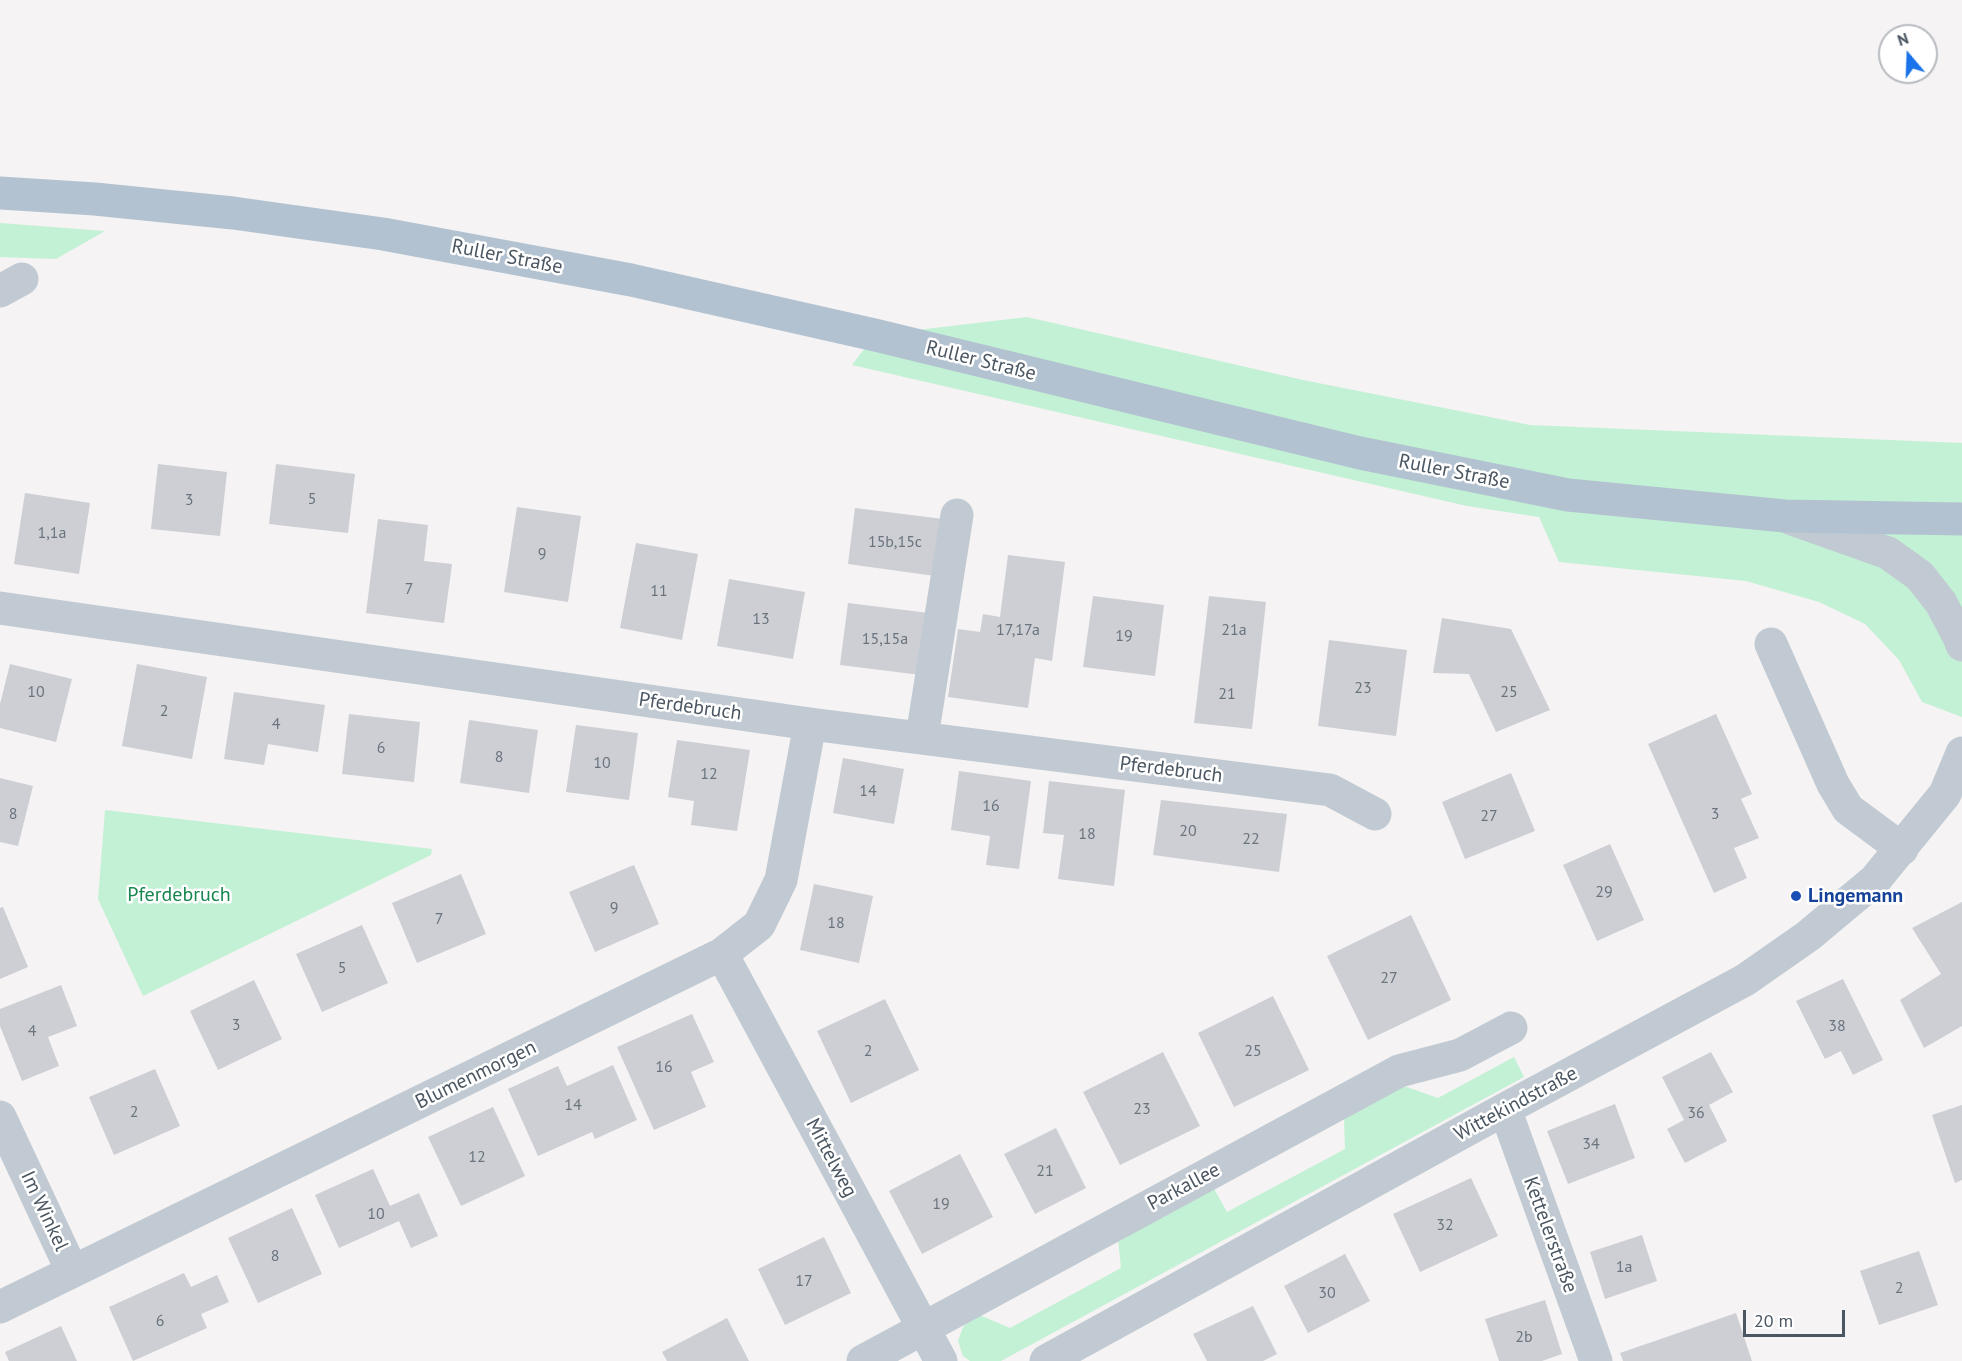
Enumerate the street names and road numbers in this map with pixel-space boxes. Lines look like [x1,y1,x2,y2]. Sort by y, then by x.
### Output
street label: Ruller Straße [449,234,565,280]
street label: Ruller Straße [923,336,1039,386]
street label: Ruller Straße [1396,449,1512,495]
street label: Pferdebruch [637,688,743,726]
street label: Pferdebruch [1118,752,1224,788]
street label: Blumenmorgen [412,1035,540,1115]
street label: Wittekindstraße [1450,1061,1582,1147]
street label: Mittelweg [800,1115,862,1201]
street label: Parkallee [1144,1158,1224,1216]
street label: Im Winkel [15,1167,73,1255]
street label: Kettelerstraße [1518,1174,1582,1296]

